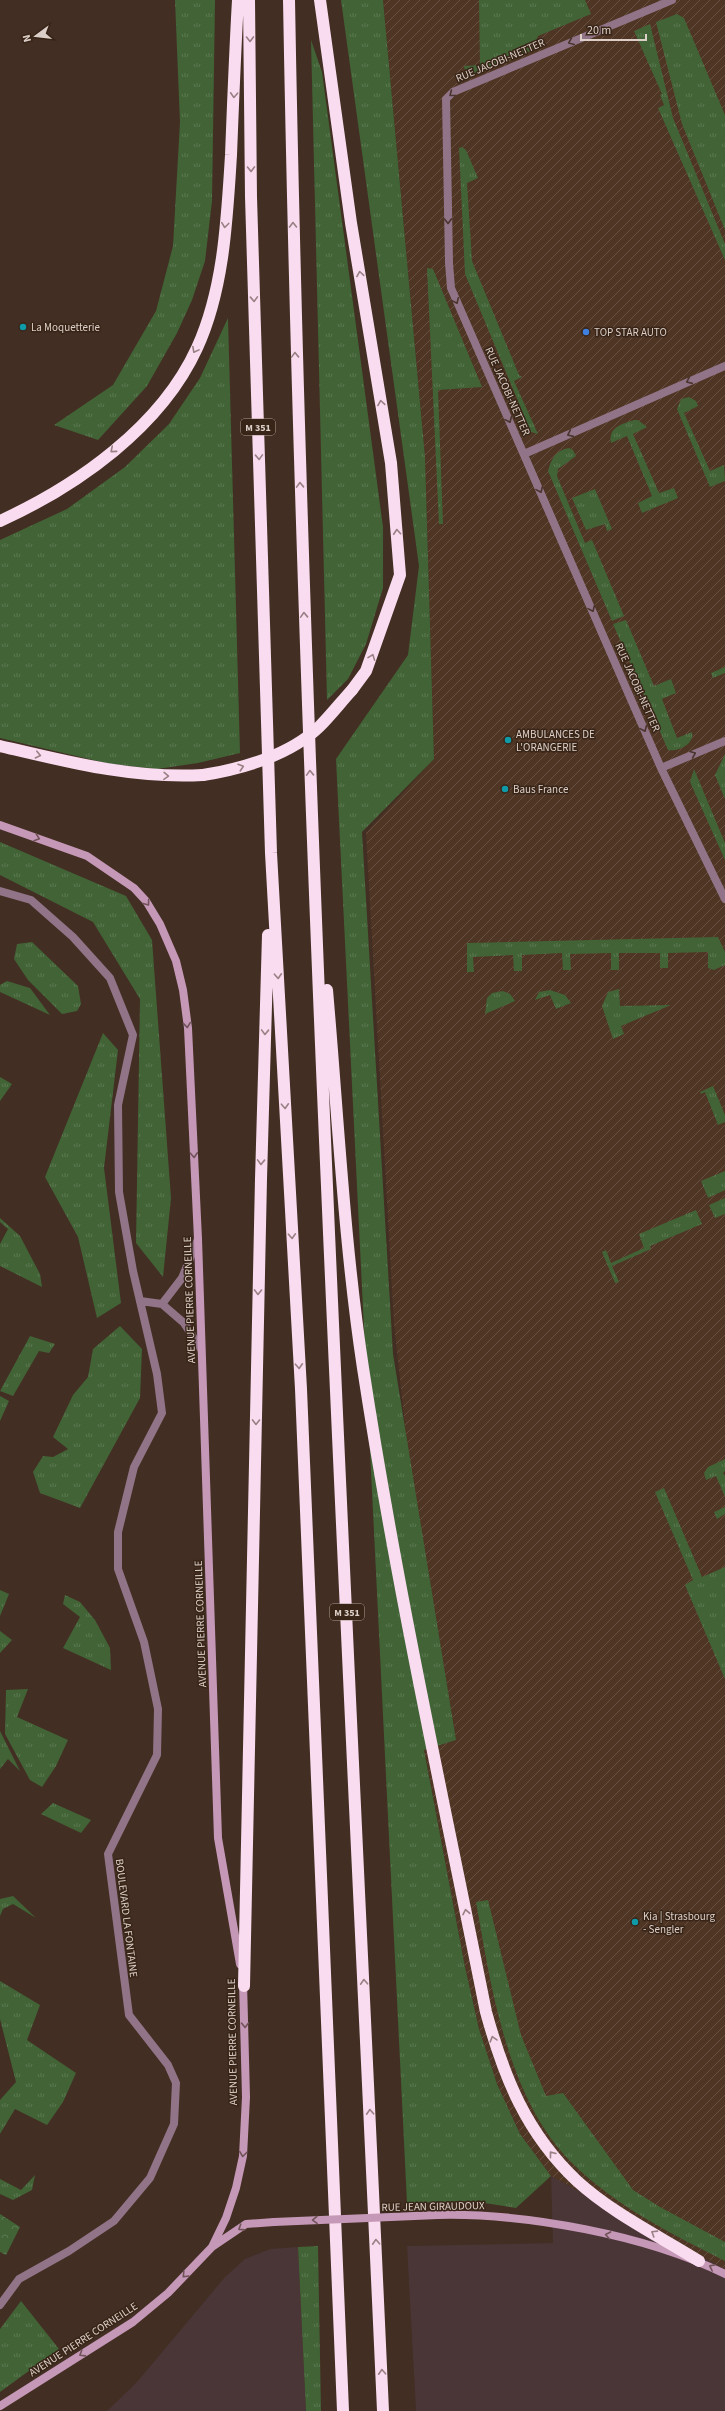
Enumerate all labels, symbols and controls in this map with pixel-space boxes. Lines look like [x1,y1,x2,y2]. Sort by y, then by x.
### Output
north arrow [16,16,56,56]
scale bar [581,16,646,42]
text: 20 m [587,22,611,39]
text: N [19,33,35,44]
street label: RUE JACOBI-NETTER [453,35,547,86]
one-way arrow [246,36,254,42]
one-way arrow [568,38,575,46]
one-way arrow [450,89,457,96]
one-way arrow [229,92,238,98]
one-way arrow [247,166,255,172]
one-way arrow [444,218,452,224]
one-way arrow [221,222,230,228]
one-way arrow [289,222,297,228]
one-way arrow [356,271,365,277]
one-way arrow [250,296,258,302]
one-way arrow [452,297,460,304]
place label: La Moquetterie [31,320,101,335]
marker: La Moquetterie [18,322,28,332]
place label: TOP STAR AUTO [594,325,667,340]
marker: TOP STAR AUTO [581,327,591,337]
street label: RUE JACOBI-NETTER [481,345,534,438]
one-way arrow [192,346,200,353]
one-way arrow [291,352,300,358]
one-way arrow [686,377,693,385]
one-way arrow [377,399,386,406]
one-way arrow [504,415,512,423]
road number: M 351 [241,419,275,435]
one-way arrow [567,429,575,437]
one-way arrow [111,445,118,452]
one-way arrow [255,454,263,460]
one-way arrow [296,482,304,488]
one-way arrow [535,486,543,494]
one-way arrow [392,528,401,535]
one-way arrow [587,605,595,613]
one-way arrow [300,612,309,618]
street label: RUE JACOBI-NETTER [611,641,664,734]
one-way arrow [367,653,375,660]
one-way arrow [639,724,647,732]
place label: AMBULANCES DE L'ORANGERIE [516,727,595,755]
marker: AMBULANCES DE L'ORANGERIE [503,735,513,745]
one-way arrow [35,750,41,758]
one-way arrow [690,751,697,759]
one-way arrow [237,763,244,771]
one-way arrow [306,770,315,776]
one-way arrow [163,772,169,780]
place label: Baus France [513,782,569,797]
marker: Baus France [500,784,510,794]
one-way arrow [33,833,40,842]
one-way arrow [142,899,149,906]
one-way arrow [273,973,282,979]
one-way arrow [182,1022,191,1028]
one-way arrow [261,1029,270,1035]
one-way arrow [281,1103,289,1109]
one-way arrow [190,1152,198,1158]
one-way arrow [257,1159,266,1165]
one-way arrow [288,1233,297,1239]
street label: AVENUE PIERRE CORNEILLE [180,1236,199,1364]
one-way arrow [254,1289,263,1295]
one-way arrow [295,1363,304,1369]
one-way arrow [252,1419,260,1425]
street label: AVENUE PIERRE CORNEILLE [191,1560,210,1688]
road number: M 351 [330,1604,364,1620]
street label: BOULEVARD LA FONTAINE [112,1858,141,1978]
one-way arrow [462,1909,470,1915]
place label: Kia | Strasbourg - Sengler [643,1909,715,1937]
marker: Kia | Strasbourg - Sengler [630,1917,640,1927]
street label: AVENUE PIERRE CORNEILLE [224,1978,241,2105]
one-way arrow [359,1979,368,1985]
one-way arrow [240,2022,249,2028]
one-way arrow [489,2036,498,2043]
one-way arrow [365,2109,374,2115]
one-way arrow [238,2151,247,2157]
one-way arrow [550,2151,557,2158]
street label: RUE JEAN GIRAUDOUX [381,2198,485,2215]
one-way arrow [312,2216,318,2224]
one-way arrow [238,2223,245,2231]
one-way arrow [651,2230,658,2238]
one-way arrow [605,2231,611,2240]
one-way arrow [371,2239,380,2245]
one-way arrow [709,2264,716,2272]
one-way arrow [182,2270,190,2278]
street label: AVENUE PIERRE CORNEILLE [26,2299,141,2380]
one-way arrow [79,2349,86,2357]
one-way arrow [377,2369,386,2375]

